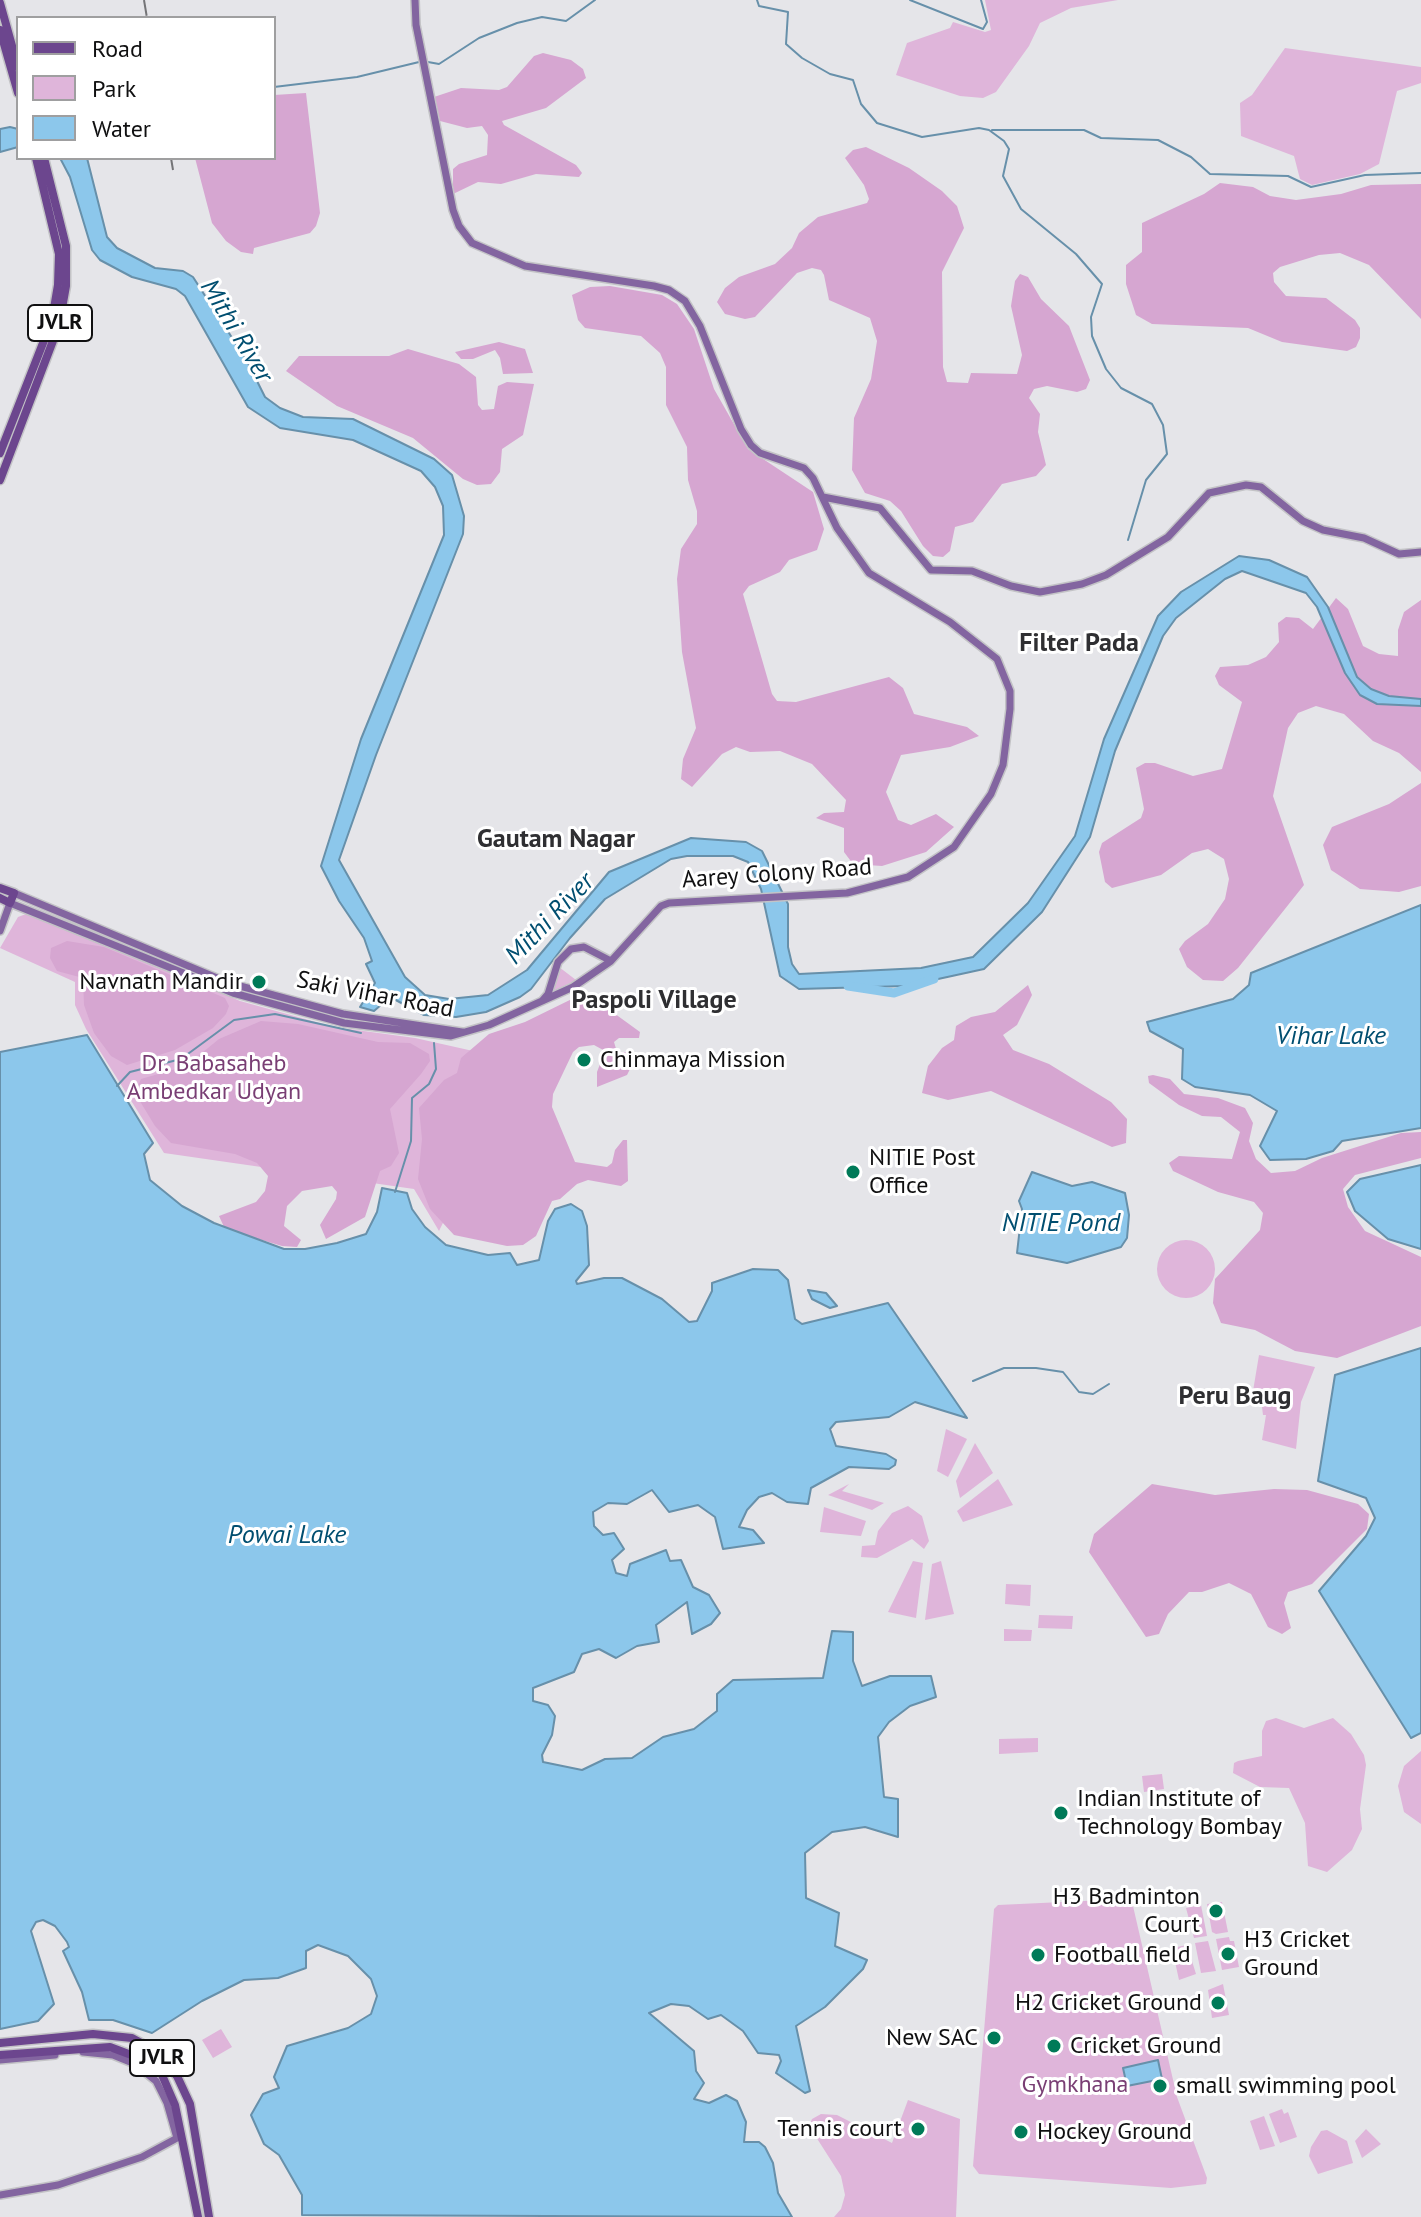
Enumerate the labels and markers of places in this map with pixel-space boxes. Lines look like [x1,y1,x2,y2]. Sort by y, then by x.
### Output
place label: Navnath Mandir [79,968,243,996]
marker: Navnath Mandir [250,973,268,991]
place label: Chinmaya Mission [600,1046,785,1074]
marker: Chinmaya Mission [575,1051,593,1069]
place label: NITIE Post Office [869,1144,975,1200]
marker: NITIE Post Office [844,1163,862,1181]
place label: Indian Institute of Technology Bombay [1077,1785,1282,1841]
marker: Indian Institute of Technology Bombay [1052,1804,1070,1822]
place label: H3 Badminton Court [1053,1883,1200,1939]
marker: H3 Badminton Court [1207,1902,1225,1920]
place label: H3 Cricket Ground [1244,1926,1350,1982]
place label: Football field [1054,1941,1191,1969]
marker: H3 Cricket Ground [1219,1945,1237,1963]
marker: Football field [1029,1946,1047,1964]
place label: H2 Cricket Ground [1015,1989,1202,2017]
marker: H2 Cricket Ground [1209,1994,1227,2012]
place label: New SAC [886,2024,978,2052]
marker: New SAC [985,2029,1003,2047]
place label: Cricket Ground [1070,2032,1221,2060]
marker: Cricket Ground [1045,2037,1063,2055]
place label: small swimming pool [1176,2072,1396,2100]
marker: small swimming pool [1151,2077,1169,2095]
place label: Tennis court [777,2115,902,2143]
place label: Hockey Ground [1037,2118,1192,2146]
marker: Tennis court [909,2120,927,2138]
marker: Hockey Ground [1012,2123,1030,2141]

